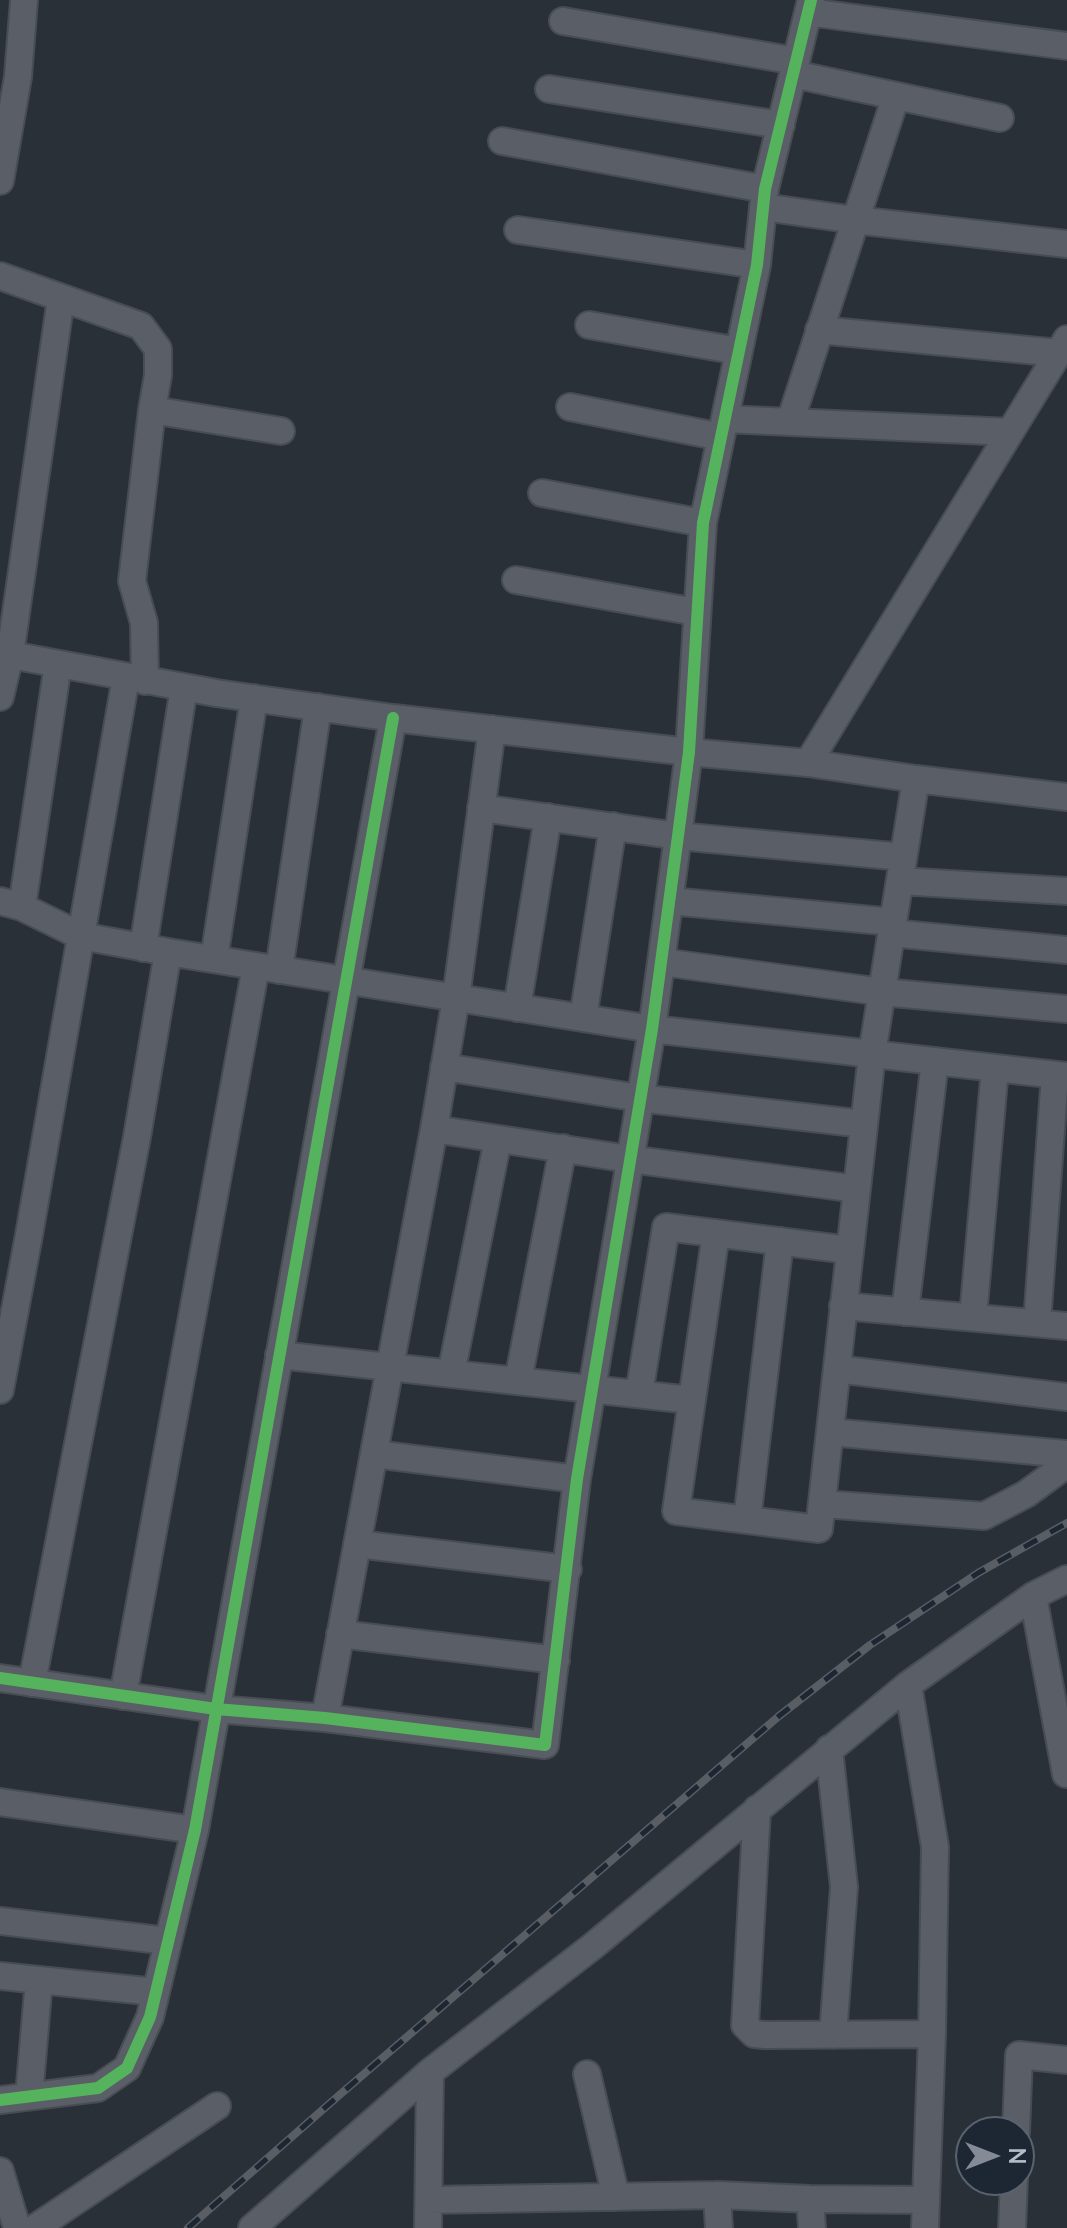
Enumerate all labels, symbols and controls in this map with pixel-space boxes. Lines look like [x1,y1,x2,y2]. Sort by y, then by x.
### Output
north arrow [955,2116,1035,2196]
text: N [1004,2148,1031,2164]

